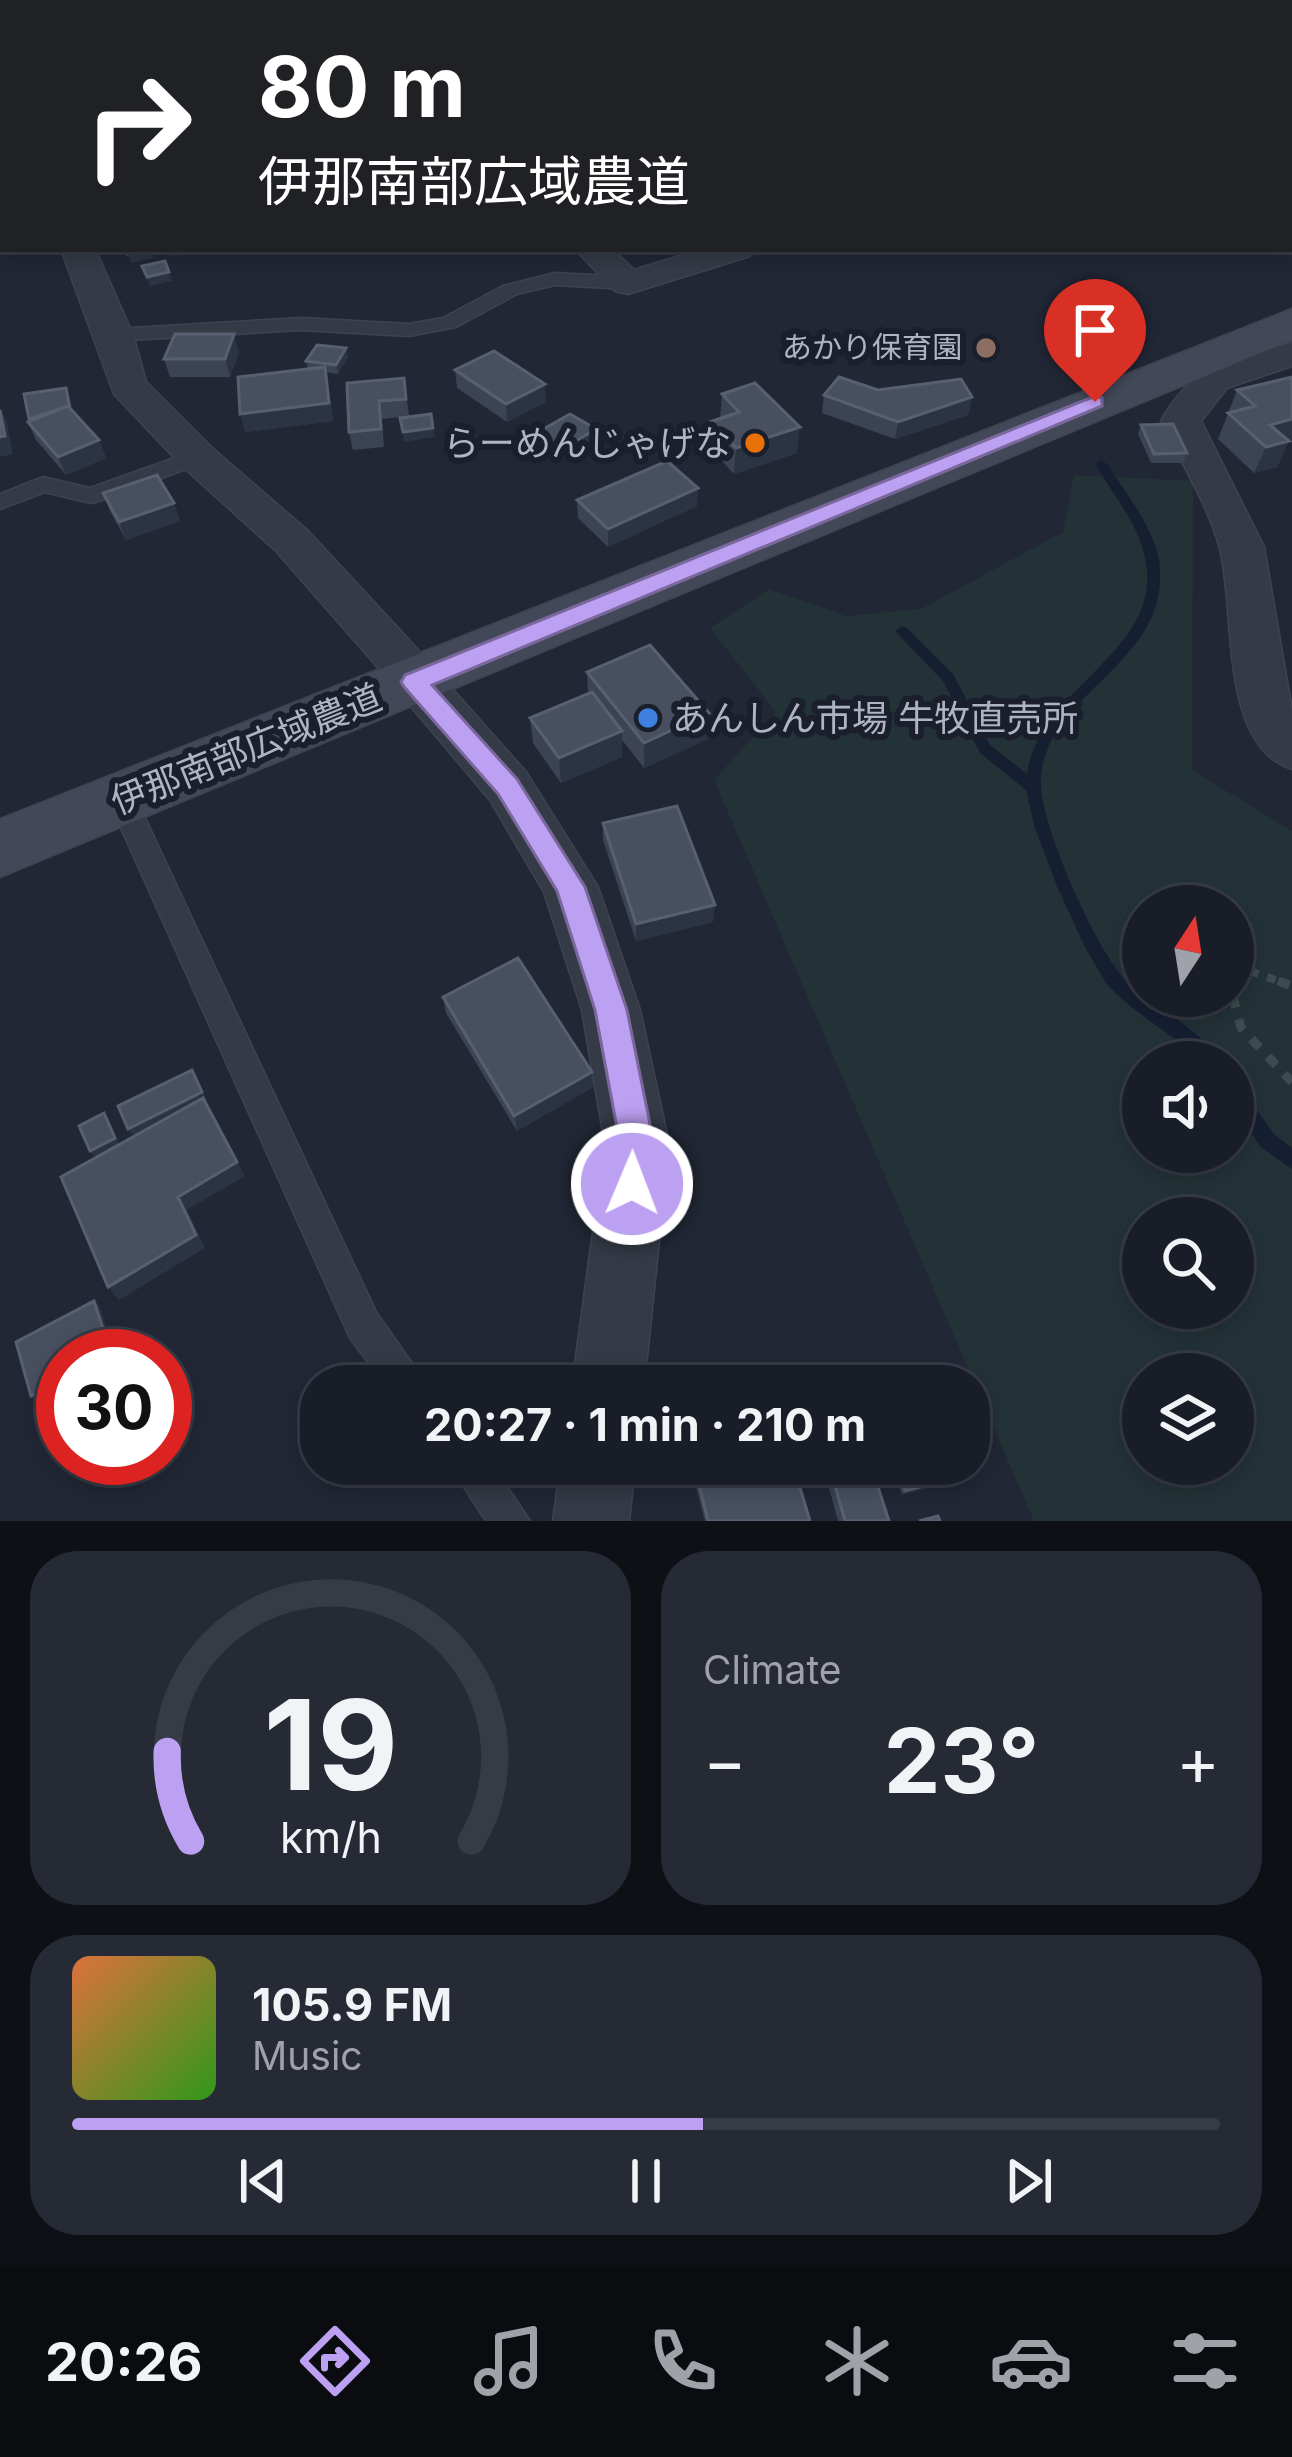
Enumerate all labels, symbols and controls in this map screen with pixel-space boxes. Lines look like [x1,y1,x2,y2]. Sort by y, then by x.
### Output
text: 80 m [258,36,466,137]
icon: right [60,48,216,204]
text: 伊那南部広域農道 [258,149,690,214]
pin [1044,279,1146,402]
icon: arrive [1062,297,1128,363]
place label: あかり保育園 [782,329,962,365]
marker: あかり保育園 [973,335,999,361]
place label: らーめんじゃげな [443,421,731,465]
marker: らーめんじゃげな [742,430,768,456]
street label: 伊那南部広域農道 [104,675,388,823]
place label: あんしん市場 牛牧直売所 [672,696,1078,740]
marker: あんしん市場 牛牧直売所 [635,705,661,731]
north arrow [1122,885,1254,1017]
map controls [1122,885,1254,1485]
button: sound [1122,1041,1254,1173]
position arrow [569,1121,695,1247]
button: search [1122,1197,1254,1329]
speed limit sign: 30 [36,1329,192,1485]
button: layers [1122,1353,1254,1485]
text: 20:27 · 1 min · 210 m [424,1397,866,1452]
text: Climate [703,1646,842,1693]
text: 19 [263,1669,398,1820]
text: 23° [884,1706,1039,1815]
text: − [703,1721,747,1801]
text: + [1176,1721,1220,1801]
text: km/h [280,1811,381,1863]
text: 105.9 FM [252,1977,452,2032]
text: Music [252,2032,363,2079]
icon: previous [230,2148,296,2214]
icon: pause [613,2148,679,2214]
icon: next [996,2148,1062,2214]
icon: directions [293,2319,377,2403]
icon: music [467,2319,551,2403]
icon: phone [641,2319,725,2403]
icon: climate [815,2319,899,2403]
icon: car [989,2319,1073,2403]
icon: filters [1163,2319,1247,2403]
text: 20:26 [45,2329,203,2394]

